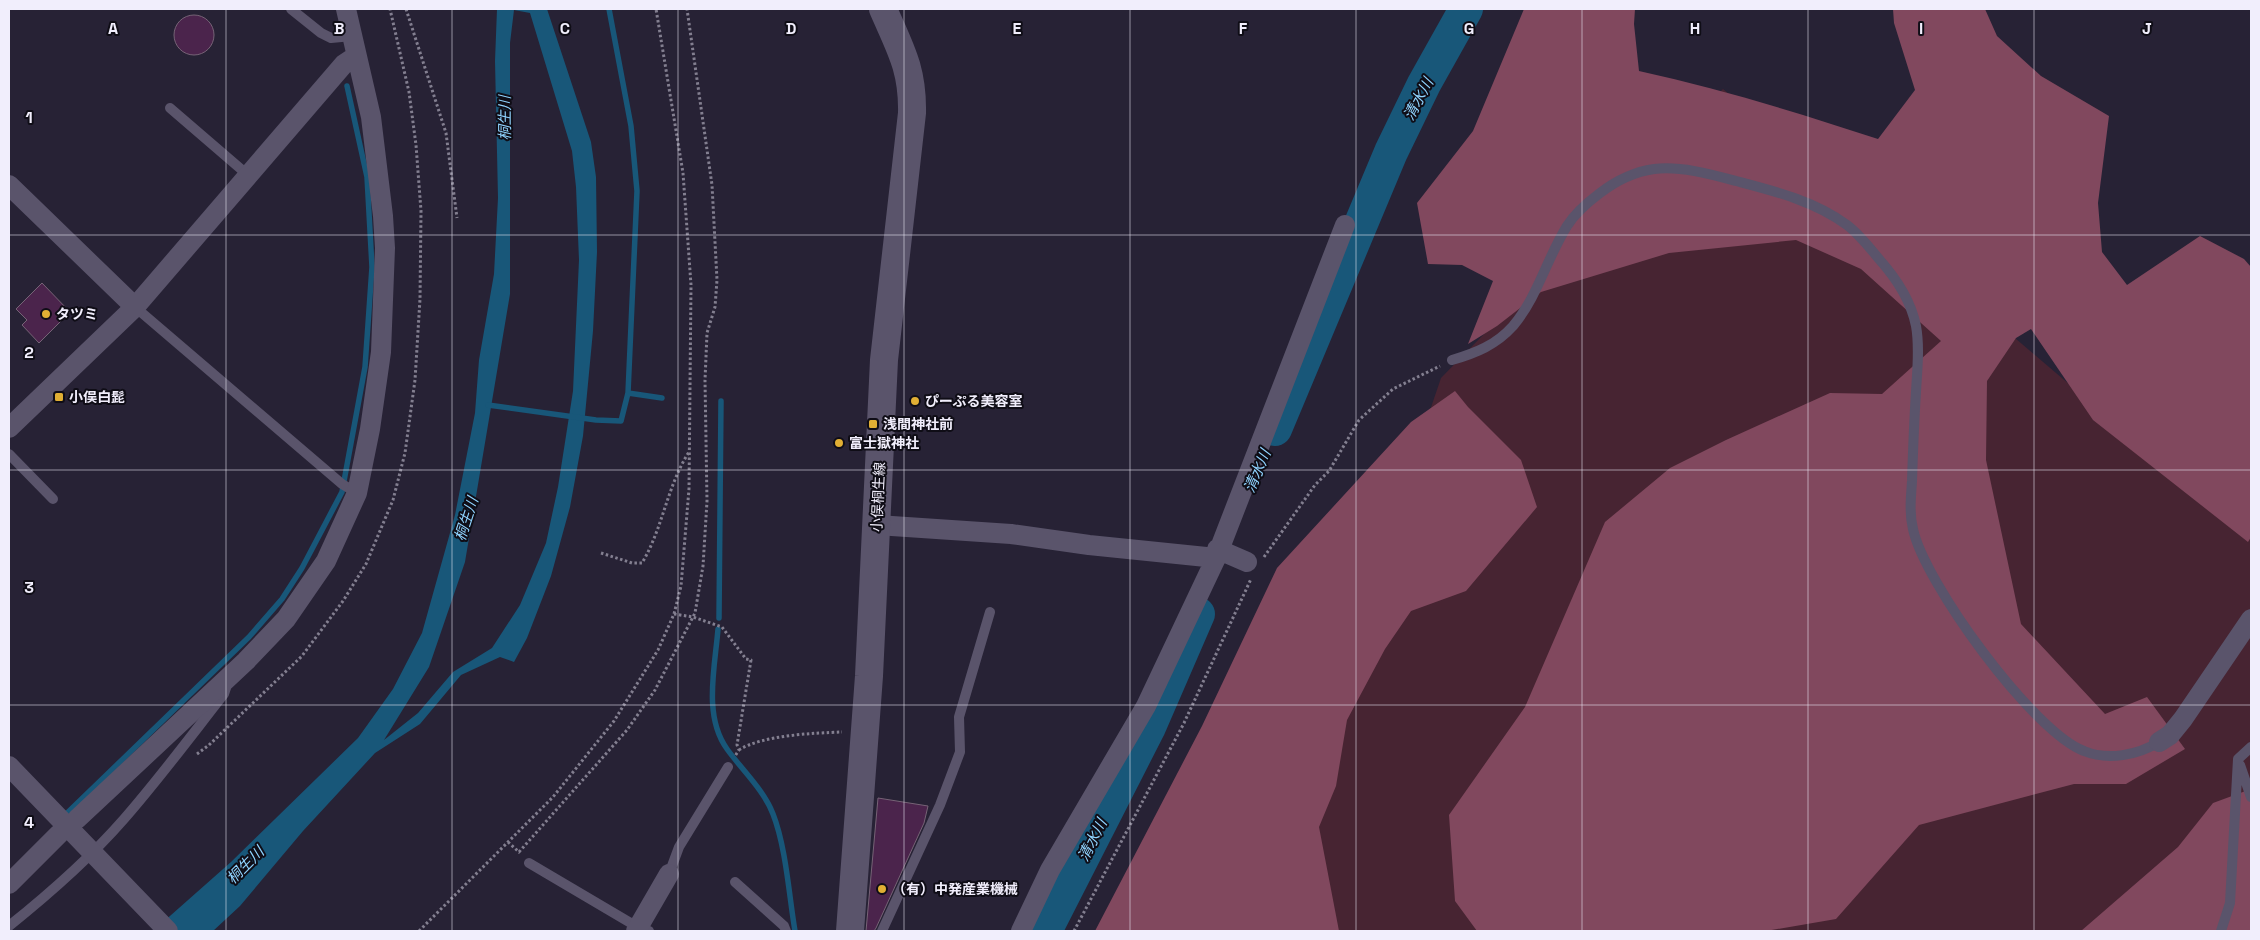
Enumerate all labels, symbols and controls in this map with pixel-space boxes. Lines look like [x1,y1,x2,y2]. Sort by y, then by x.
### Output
text: A [108,18,118,39]
text: B [334,18,344,39]
text: C [560,18,570,39]
text: D [786,18,796,39]
text: E [1013,18,1022,39]
text: F [1239,18,1248,39]
text: G [1464,18,1474,39]
text: H [1690,18,1700,39]
text: I [1919,18,1923,39]
text: J [2142,18,2152,39]
water label: 清水川 [1399,73,1438,123]
water label: 桐生川 [495,94,514,141]
text: 1 [25,107,33,128]
place label: タツミ [56,305,98,323]
marker: タツミ [40,308,52,320]
text: 2 [24,342,34,363]
place label: 小俣白髭 [69,388,125,406]
marker: 小俣白髭 [53,391,65,403]
place label: ぴーぷる美容室 [925,392,1022,410]
marker: ぴーぷる美容室 [909,395,921,407]
place label: 浅間神社前 [883,415,953,433]
marker: 浅間神社前 [867,418,879,430]
place label: 富士獄神社 [849,434,919,452]
marker: 富士獄神社 [833,437,845,449]
water label: 清水川 [1239,445,1275,495]
street label: 小俣桐生線 [867,462,889,532]
water label: 桐生川 [450,493,483,543]
text: 3 [24,577,34,598]
text: 4 [24,812,34,833]
water label: 清水川 [1073,814,1112,864]
water label: 桐生川 [222,841,269,888]
place label: （有）中発産業機械 [892,880,1018,898]
marker: （有）中発産業機械 [876,883,888,895]

